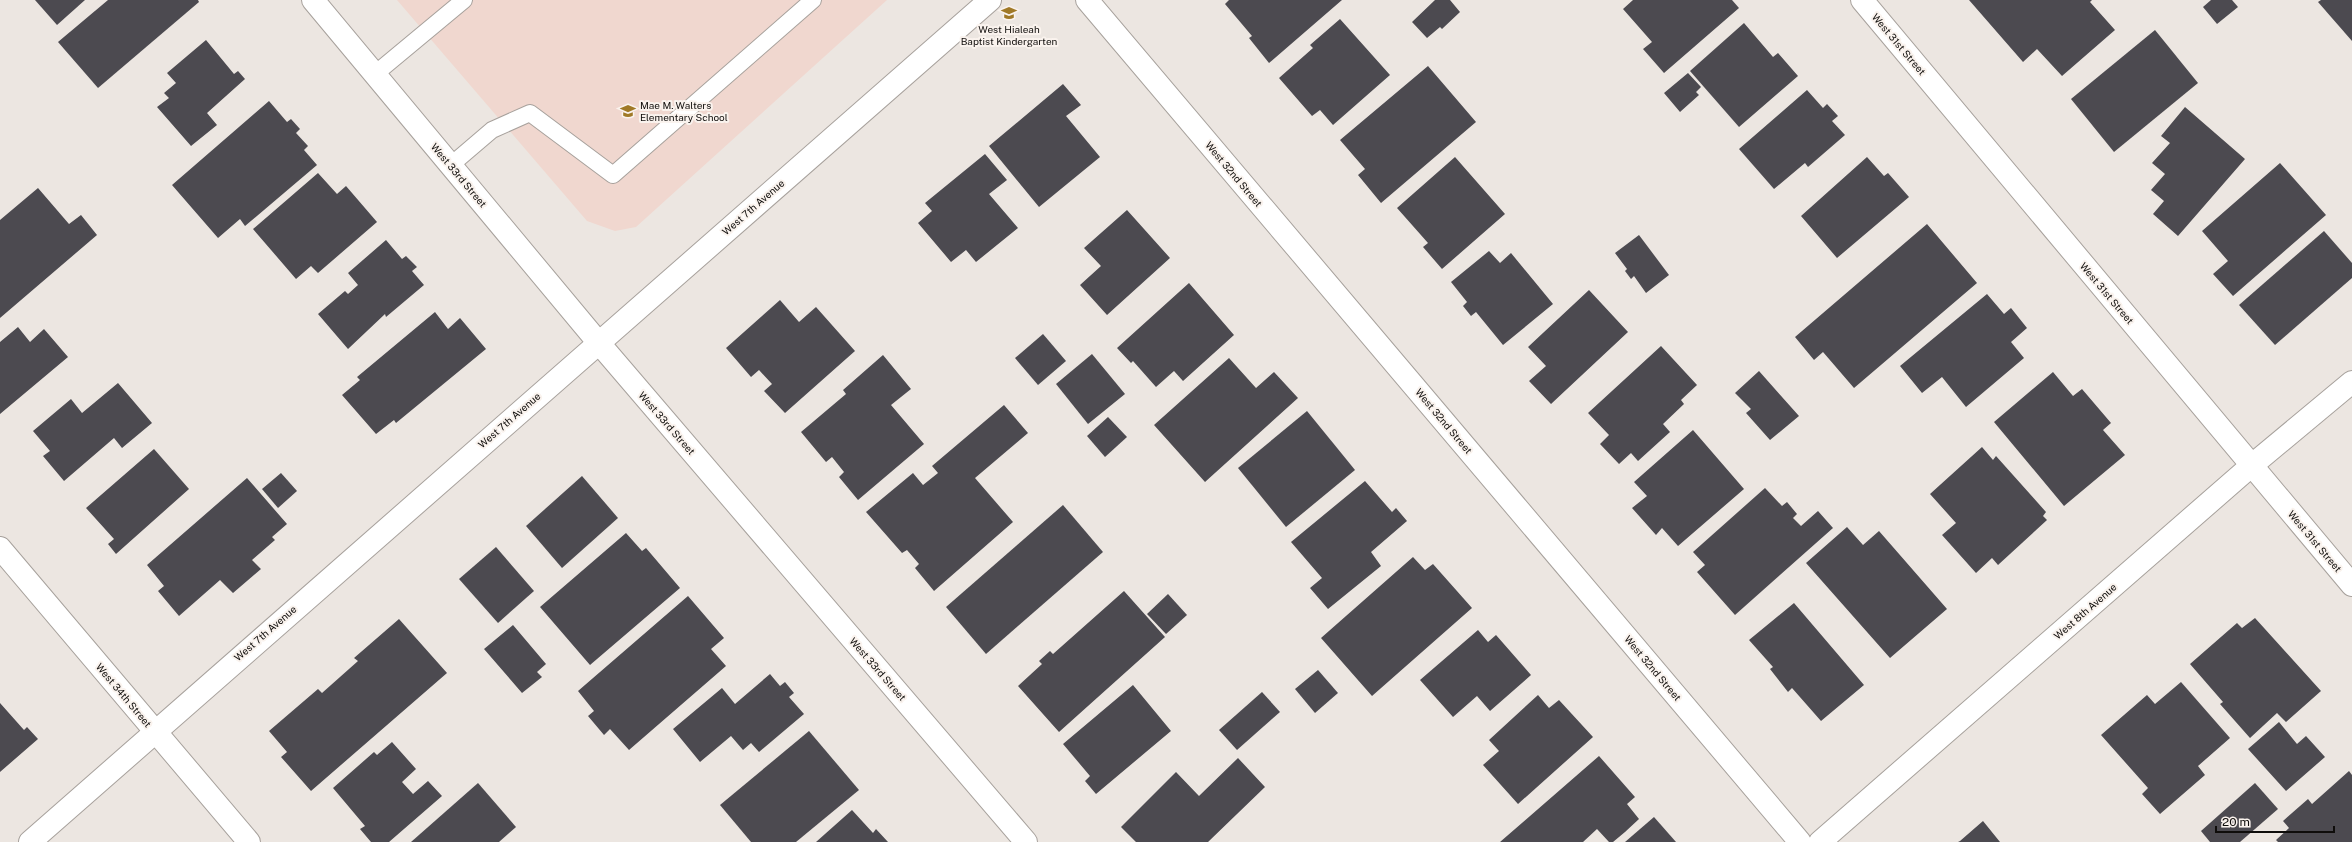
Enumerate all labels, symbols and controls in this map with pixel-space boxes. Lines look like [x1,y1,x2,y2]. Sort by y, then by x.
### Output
school or university icon: West Hialeah Baptist Kindergarten [1000,4,1018,22]
street label: West 31st Street [1870,11,1928,77]
place label: West Hialeah Baptist Kindergarten [961,23,1058,47]
place label: Mae M. Walters Elementary School [640,99,728,123]
school or university icon: Mae M. Walters Elementary School [619,102,637,120]
street label: West 32nd Street [1203,139,1265,209]
street label: West 33rd Street [429,141,489,210]
street label: West 7th Avenue [719,177,787,237]
street label: West 31st Street [2078,260,2136,326]
street label: West 32nd Street [1413,386,1475,456]
street label: West 33rd Street [636,389,698,457]
street label: West 7th Avenue [475,390,543,450]
street label: West 31st Street [2286,508,2344,574]
street label: West 8th Avenue [2051,580,2119,641]
street label: West 7th Avenue [231,603,299,663]
street label: West 32nd Street [1622,633,1684,703]
street label: West 33rd Street [847,635,909,703]
street label: West 34th Street [94,661,154,730]
scale bar [2216,808,2334,834]
text: 20 m [2222,815,2250,829]

